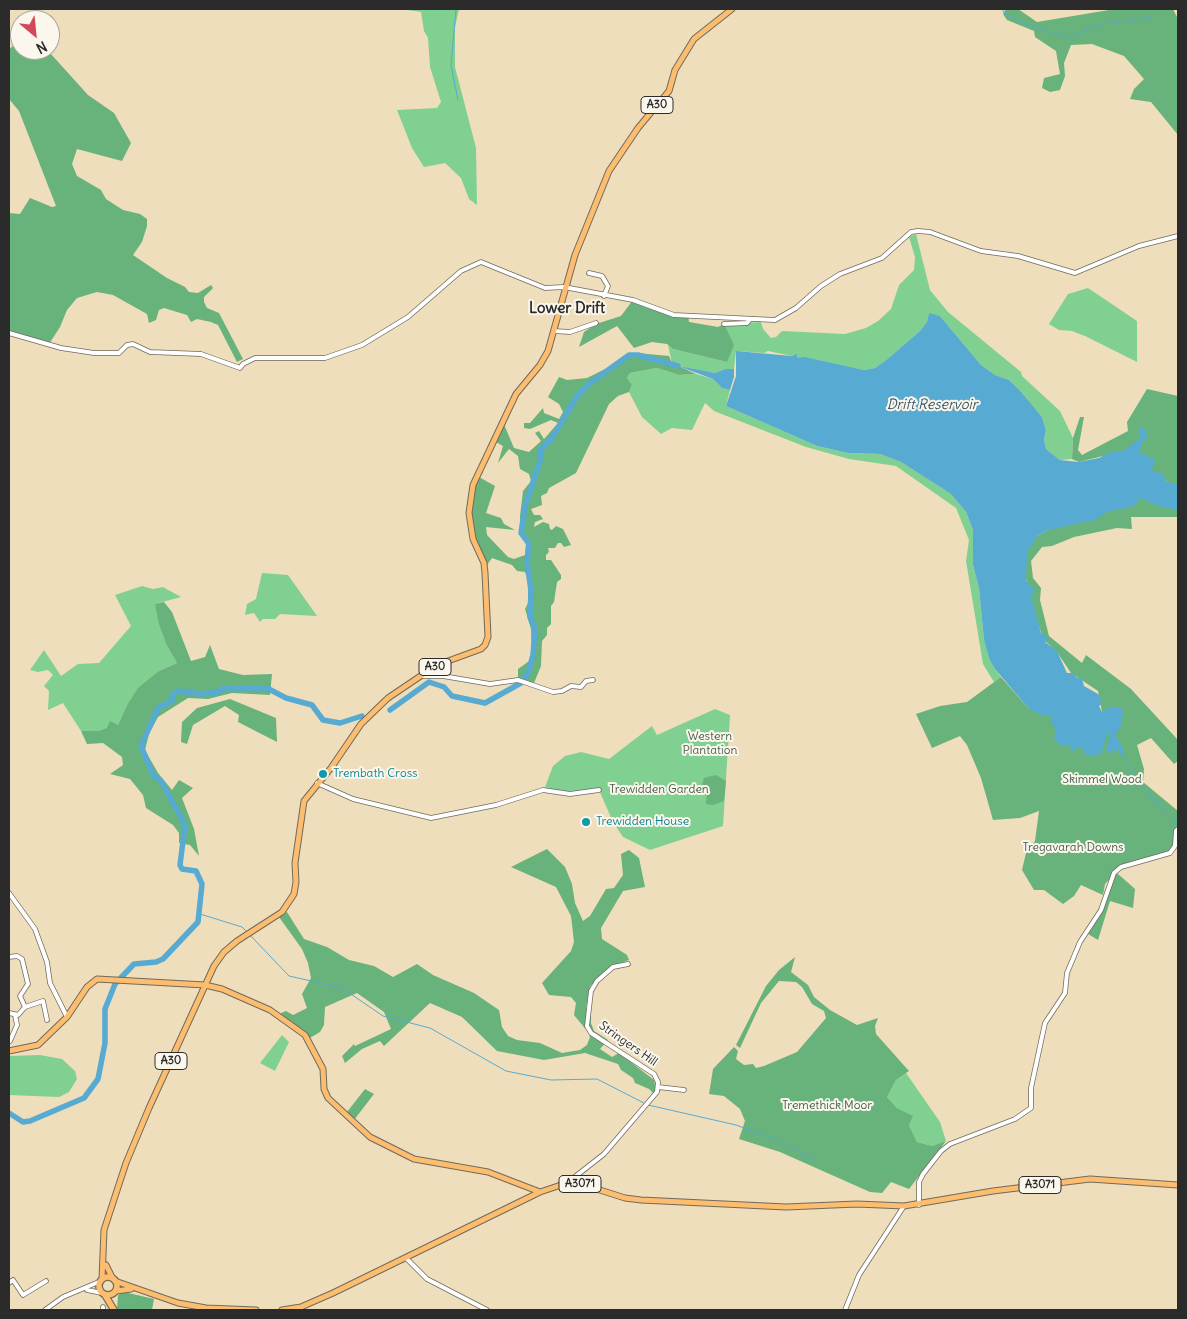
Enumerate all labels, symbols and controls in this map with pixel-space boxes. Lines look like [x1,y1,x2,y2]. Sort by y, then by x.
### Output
north arrow [10,10,60,60]
text: N [33,37,50,58]
road number: A30 [641,96,673,114]
district label: Lower Drift [529,300,605,318]
water label: Drift Reservoir [887,397,977,413]
road number: A30 [419,659,451,676]
park label: Western Plantation [683,730,737,758]
place label: Trembath Cross [333,767,418,781]
marker: Trembath Cross [317,768,329,780]
park label: Skimmel Wood [1062,773,1142,787]
park label: Trewidden Garden [609,783,709,797]
place label: Trewidden House [596,815,689,829]
marker: Trewidden House [580,816,592,828]
park label: Tregavarah Downs [1022,841,1124,855]
street label: Stringers Hill [596,1019,660,1069]
road number: A30 [155,1052,187,1070]
park label: Tremethick Moor [782,1099,872,1113]
road number: A3071 [559,1176,601,1192]
road number: A3071 [1019,1176,1061,1194]

